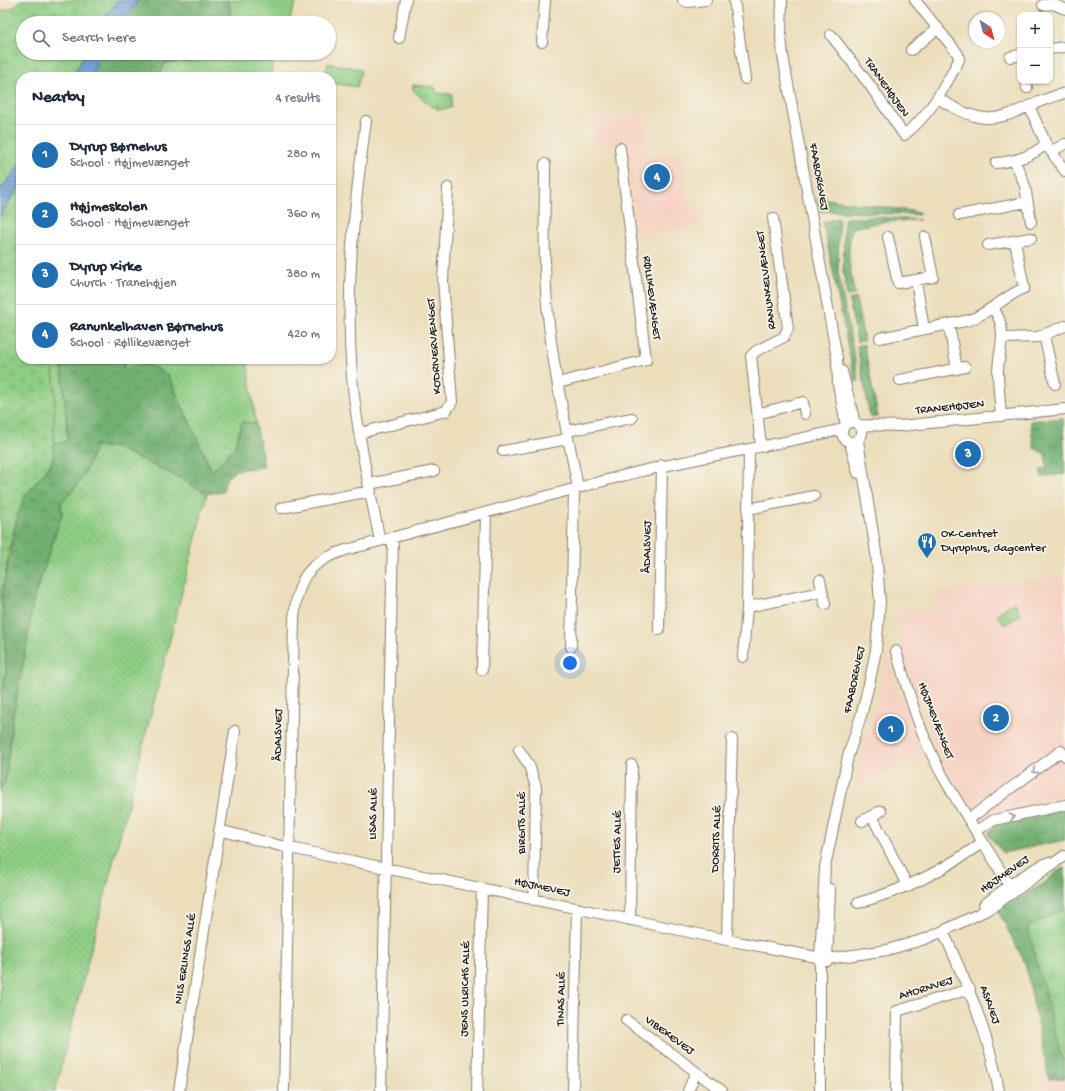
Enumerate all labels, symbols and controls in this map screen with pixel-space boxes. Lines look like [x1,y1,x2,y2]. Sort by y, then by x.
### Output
north arrow [969,12,1005,48]
map controls [1017,12,1053,84]
button: + [1017,12,1053,48]
search box [16,16,336,60]
icon: search [30,27,52,49]
text: Search here [62,29,136,47]
button: − [1017,48,1053,84]
street label: TRANEHØJEN [860,55,912,120]
text: Nearby [32,88,85,108]
text: 4 results [276,91,320,106]
text: Dyrup Børnehus [70,138,167,156]
street label: FAABORGVEJ [805,141,831,212]
text: 1 [42,147,48,162]
text: 280 m [287,147,320,162]
text: School · Højmevænget [70,156,189,171]
pin: 4 [644,162,670,192]
text: Højmeskolen [70,198,147,216]
text: 2 [42,207,48,222]
text: 360 m [287,207,320,222]
text: School · Højmevænget [70,216,189,231]
street label: RANUNKELVÆNGET [754,228,780,330]
street label: RØLLIKEVÆNGET [639,255,663,342]
text: Dyrup Kirke [70,258,142,276]
text: 3 [42,267,48,282]
text: 380 m [286,267,320,282]
text: Church · Tranehøjen [70,276,176,291]
street label: KODRIVERVÆNGET [425,296,445,395]
text: Ranunkelhaven Børnehus [70,318,223,336]
text: 4 [42,327,48,342]
text: 420 m [288,327,320,342]
text: School · Røllikevænget [70,336,190,351]
street label: TRANEHØJEN [914,397,985,419]
pin: 3 [955,439,981,469]
street label: ÅDALSVEJ [640,520,655,573]
place label: OK-Centret Dyruphus, dagcenter [940,528,1047,556]
restaurant icon: OK-Centret Dyruphus, dagcenter [916,531,938,559]
street label: FAABORGVEJ [841,645,869,716]
your location [560,653,580,673]
street label: HØJMEVÆNGET [914,681,957,763]
pin: 2 [983,703,1009,733]
street label: ÅDALSVEJ [271,708,286,761]
pin: 1 [878,714,904,744]
one-way arrow [1032,766,1039,773]
street label: LISAS ALLÉ [367,788,381,840]
street label: BIRGITS ALLÉ [516,791,530,855]
street label: DORRITS ALLÉ [709,805,725,874]
street label: JETTES ALLÉ [610,810,626,873]
one-way arrow [1009,813,1015,821]
street label: HØJMEVEJ [978,853,1033,897]
street label: HØJMEVEJ [513,875,572,901]
street label: NILS ERLINGS ALLÉ [172,912,200,1005]
street label: JENS ULRICHS ALLÉ [458,941,474,1037]
street label: TINAS ALLÉ [555,971,569,1027]
street label: AHORNVEJ [897,974,955,1004]
street label: ASKVEJ [976,984,1003,1027]
street label: VIBEKEVEJ [641,1013,697,1059]

